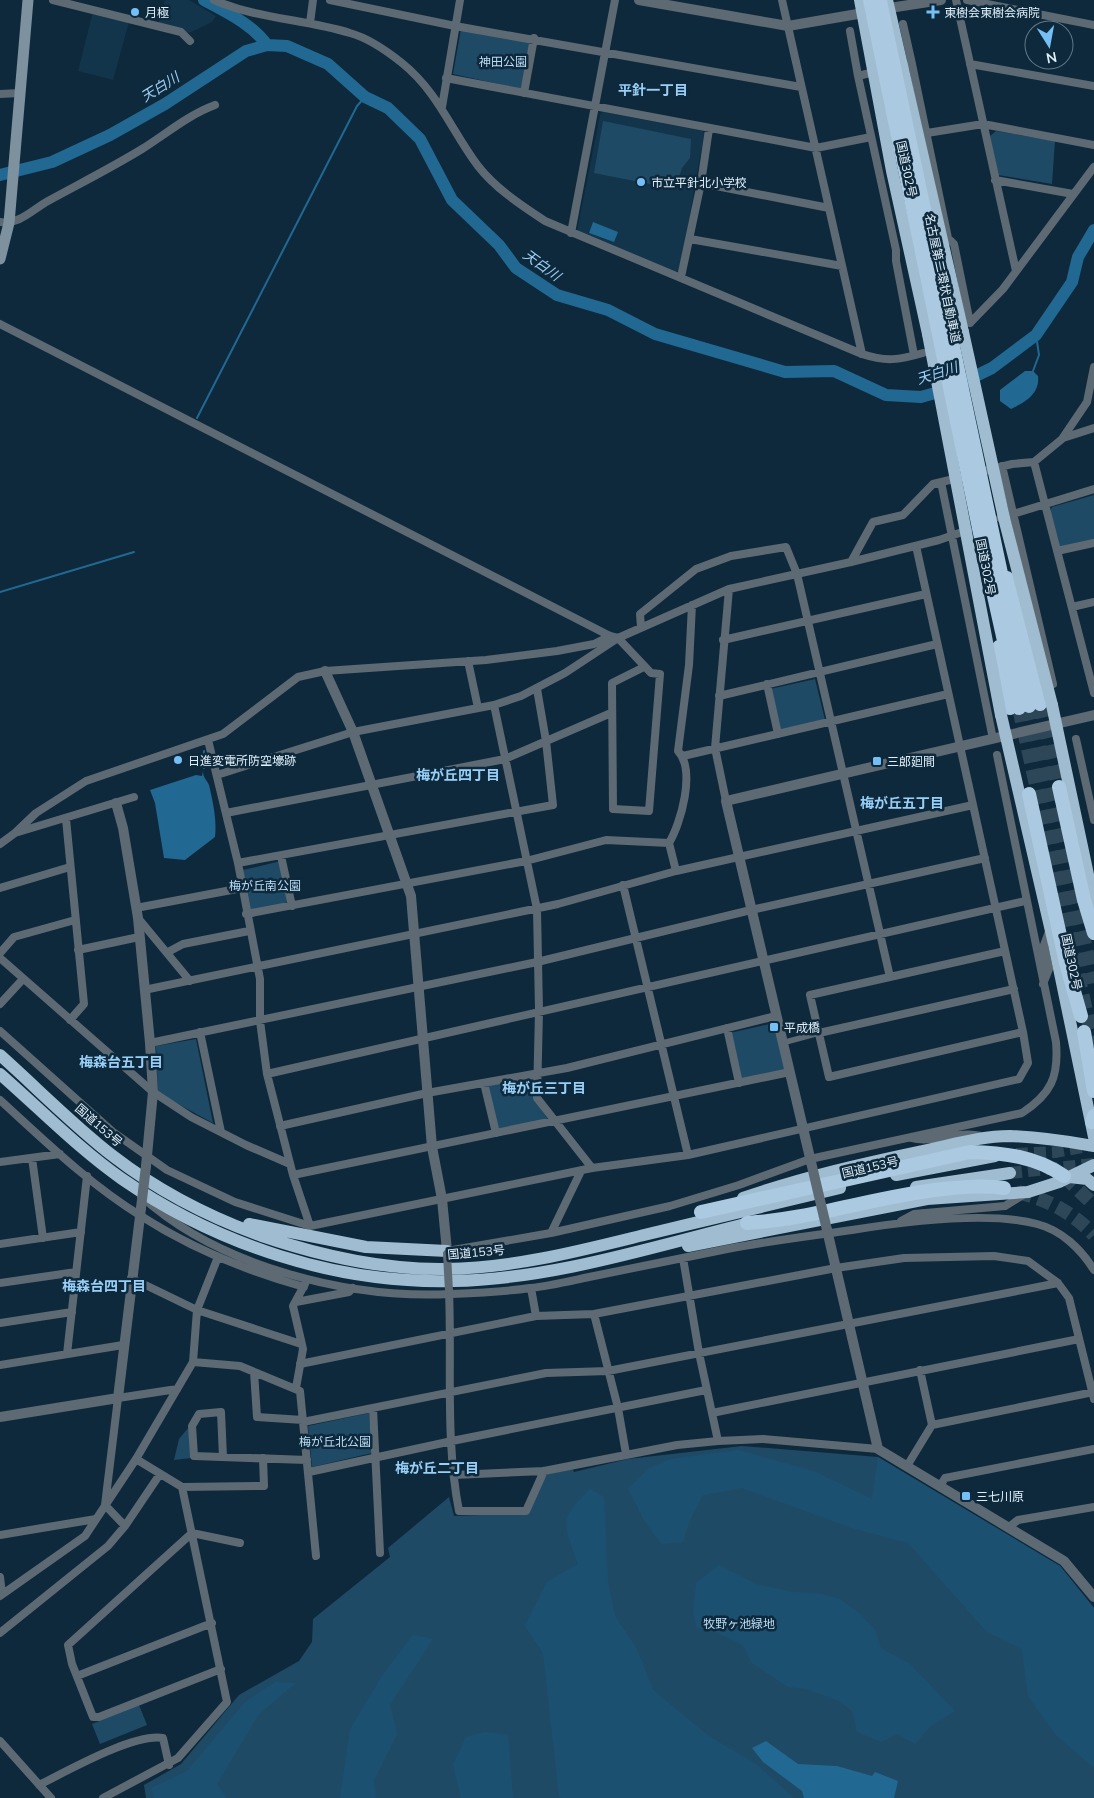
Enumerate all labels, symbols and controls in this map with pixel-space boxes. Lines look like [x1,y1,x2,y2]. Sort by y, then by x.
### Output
place label: 月極 [145,5,169,20]
marker: 東樹会東樹会病院 [926,5,940,19]
place label: 東樹会東樹会病院 [944,5,1040,20]
marker: 月極 [129,6,141,18]
north arrow [1024,20,1074,70]
text: N [1045,48,1058,68]
park label: 神田公園 [479,54,527,69]
water label: 天白川 [137,67,184,106]
district label: 平針一丁目 [618,81,688,99]
street label: 国道302号 [894,139,920,199]
place label: 市立平針北小学校 [651,175,747,190]
marker: 市立平針北小学校 [635,176,647,188]
street label: 名古屋第二環状自動車道 [922,212,964,344]
water label: 天白川 [520,245,566,286]
water label: 天白川 [914,357,962,388]
street label: 国道302号 [973,537,999,597]
place label: 日進変電所防空壕跡 [188,753,296,768]
marker: 日進変電所防空壕跡 [172,754,184,766]
place label: 三郎廻間 [887,754,935,769]
marker: 三郎廻間 [871,755,883,767]
district label: 梅が丘四丁目 [416,766,500,784]
district label: 梅が丘五丁目 [860,794,944,812]
park label: 梅が丘南公園 [229,878,301,893]
street label: 国道302号 [1059,932,1085,992]
place label: 平成橋 [784,1020,820,1035]
marker: 平成橋 [768,1021,780,1033]
district label: 梅森台五丁目 [79,1053,163,1071]
district label: 梅が丘三丁目 [502,1079,586,1097]
street label: 国道153号 [72,1100,126,1150]
street label: 国道153号 [840,1153,900,1181]
street label: 国道153号 [447,1242,505,1262]
district label: 梅森台四丁目 [62,1277,146,1295]
park label: 梅が丘北公園 [299,1434,371,1449]
district label: 梅が丘二丁目 [395,1459,479,1477]
place label: 三七川原 [976,1489,1024,1504]
marker: 三七川原 [960,1490,972,1502]
park label: 牧野ヶ池緑地 [703,1616,775,1631]

